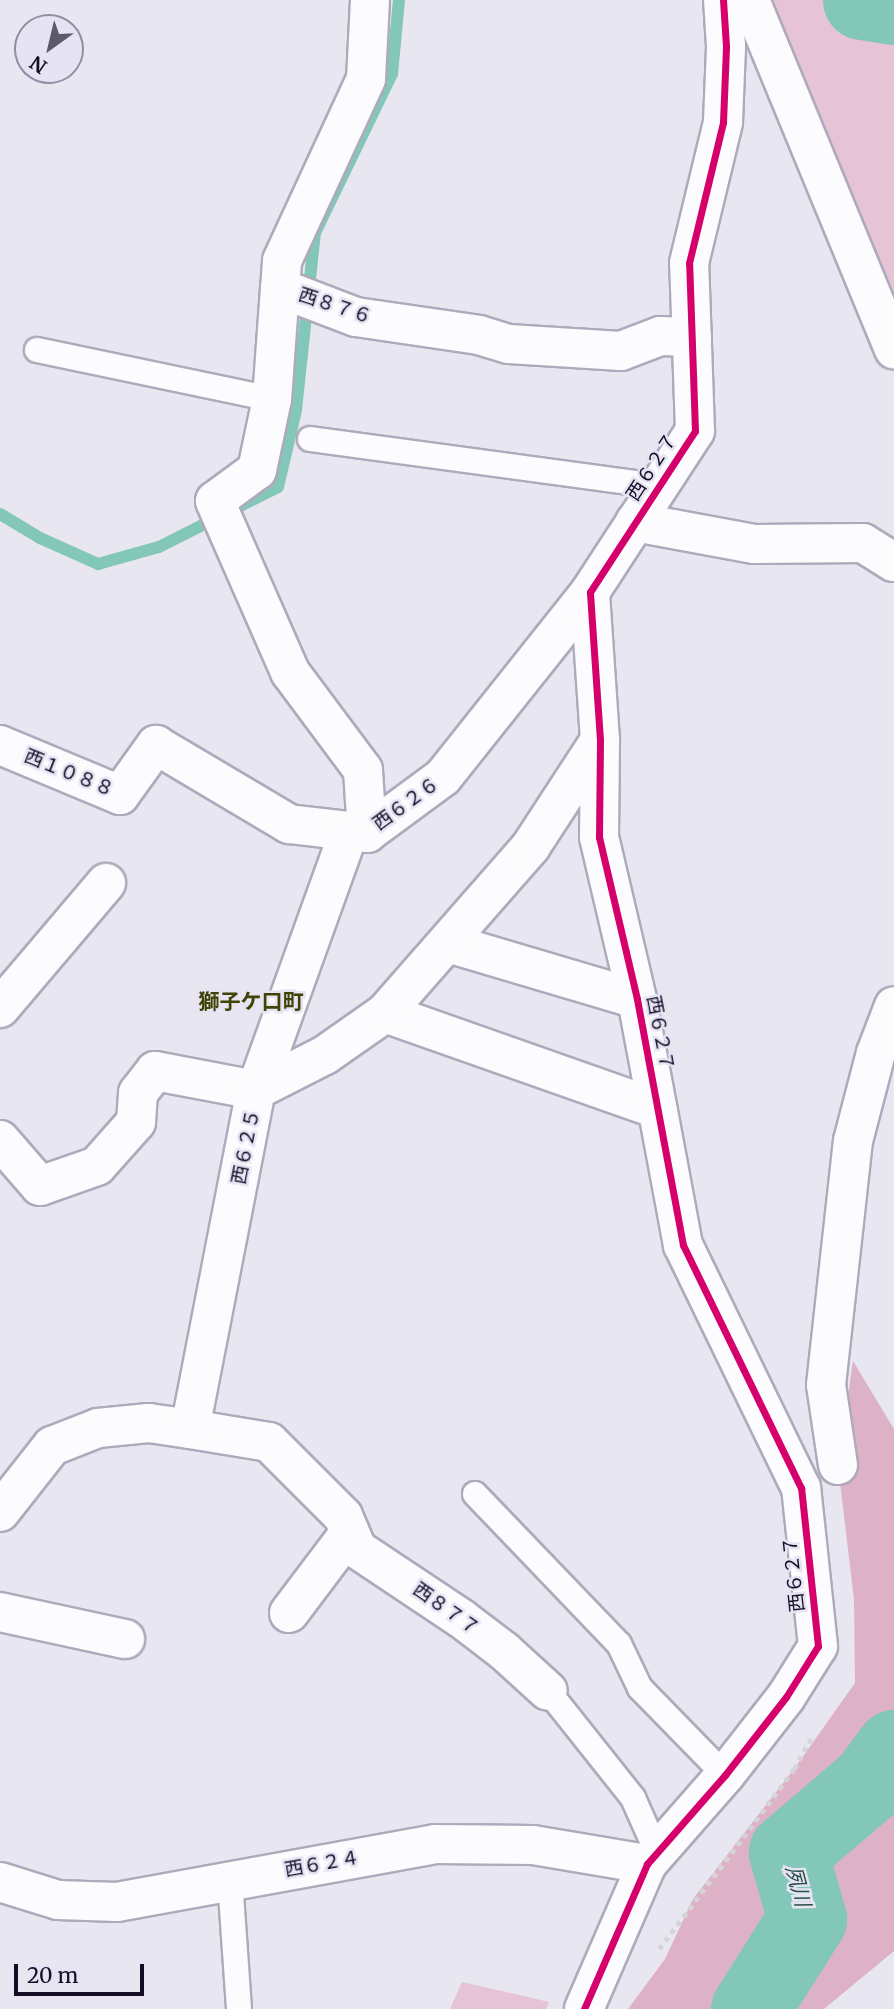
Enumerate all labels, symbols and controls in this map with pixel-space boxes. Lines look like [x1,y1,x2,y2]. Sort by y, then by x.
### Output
north arrow [14,14,84,84]
text: N [25,51,51,79]
street label: 西８７６ [295,283,375,329]
street label: 西６２７ [622,429,682,505]
street label: 西１０８８ [21,745,117,801]
street label: 西６２６ [369,772,443,836]
district label: 獅子ケ口町 [199,989,303,1015]
street label: 西６２７ [642,994,678,1072]
street label: 西６２５ [228,1108,264,1186]
street label: 西６２７ [779,1535,809,1613]
street label: 西８７７ [408,1578,484,1640]
street label: 西６２４ [283,1846,361,1882]
water label: 夙川 [780,1862,816,1910]
scale bar [18,1950,147,1994]
text: 20 m [27,1962,78,1989]

